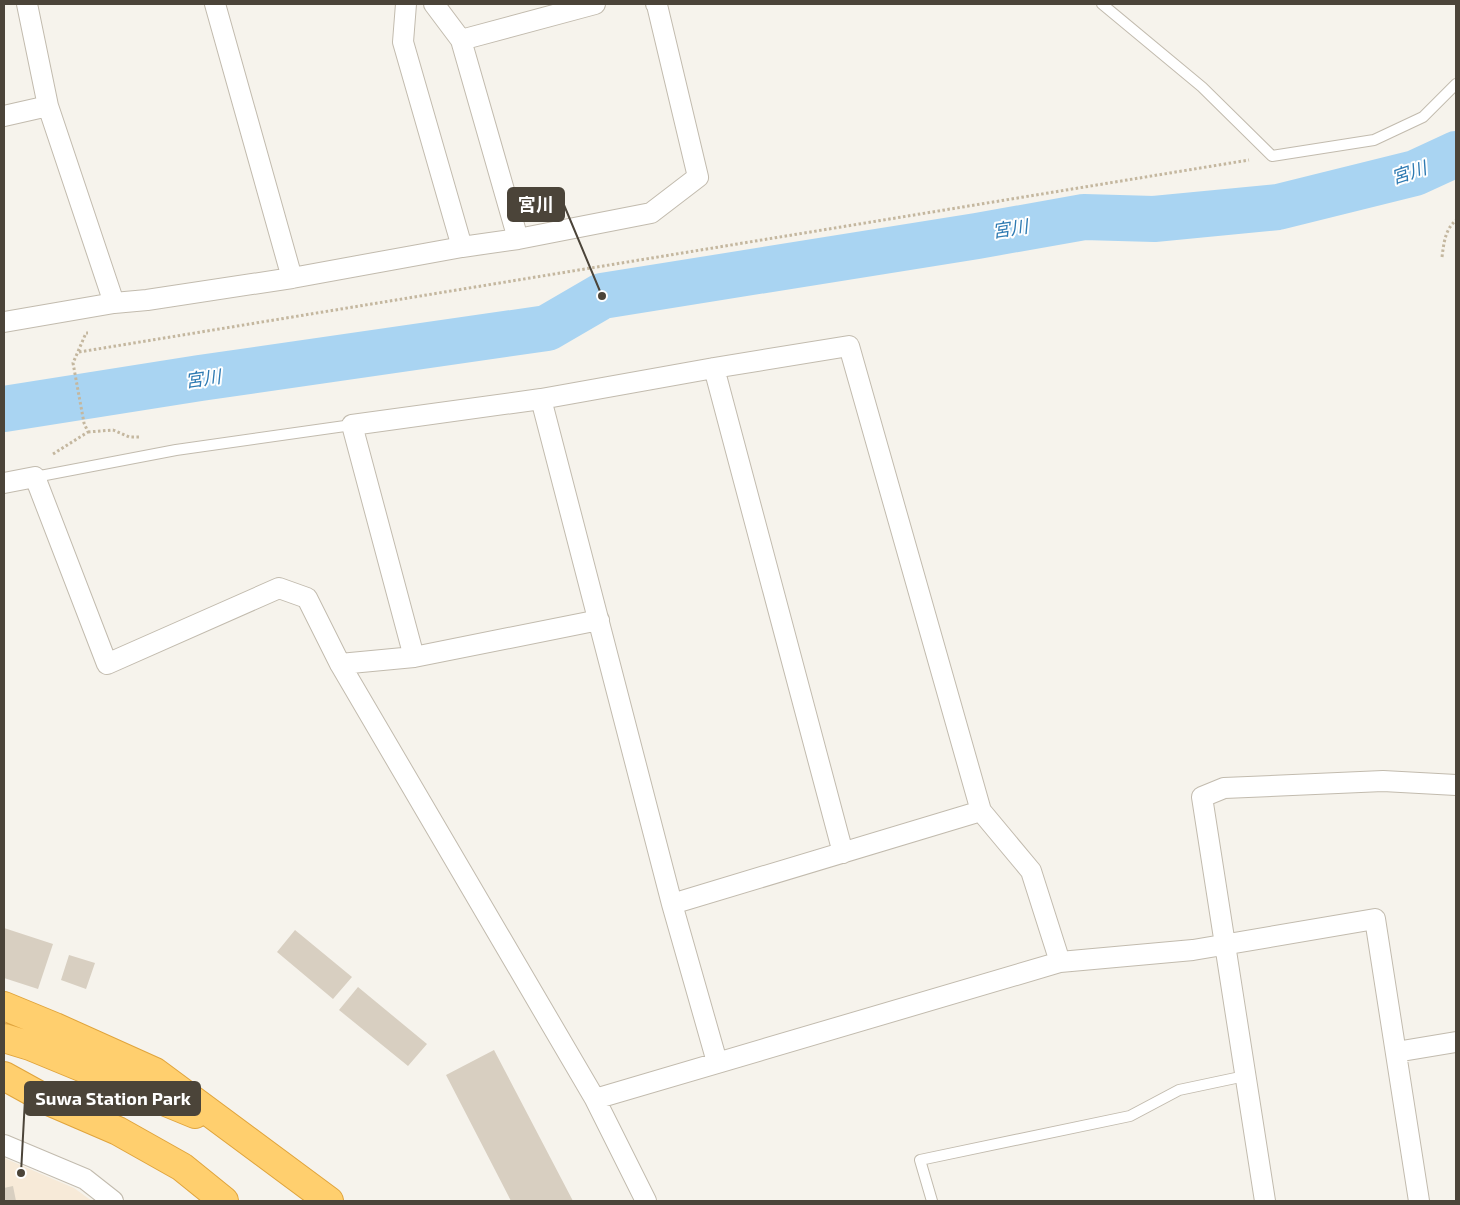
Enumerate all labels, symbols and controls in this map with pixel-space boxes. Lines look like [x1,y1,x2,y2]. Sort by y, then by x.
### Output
water label: 宮川 [1388,155,1431,188]
callout: 宮川 [508,188,564,221]
text: 宮川 [518,193,554,215]
water label: 宮川 [990,214,1031,242]
water label: 宮川 [184,364,224,391]
callout: Suwa Station Park [25,1082,200,1115]
text: Suwa Station Park [35,1087,191,1109]

